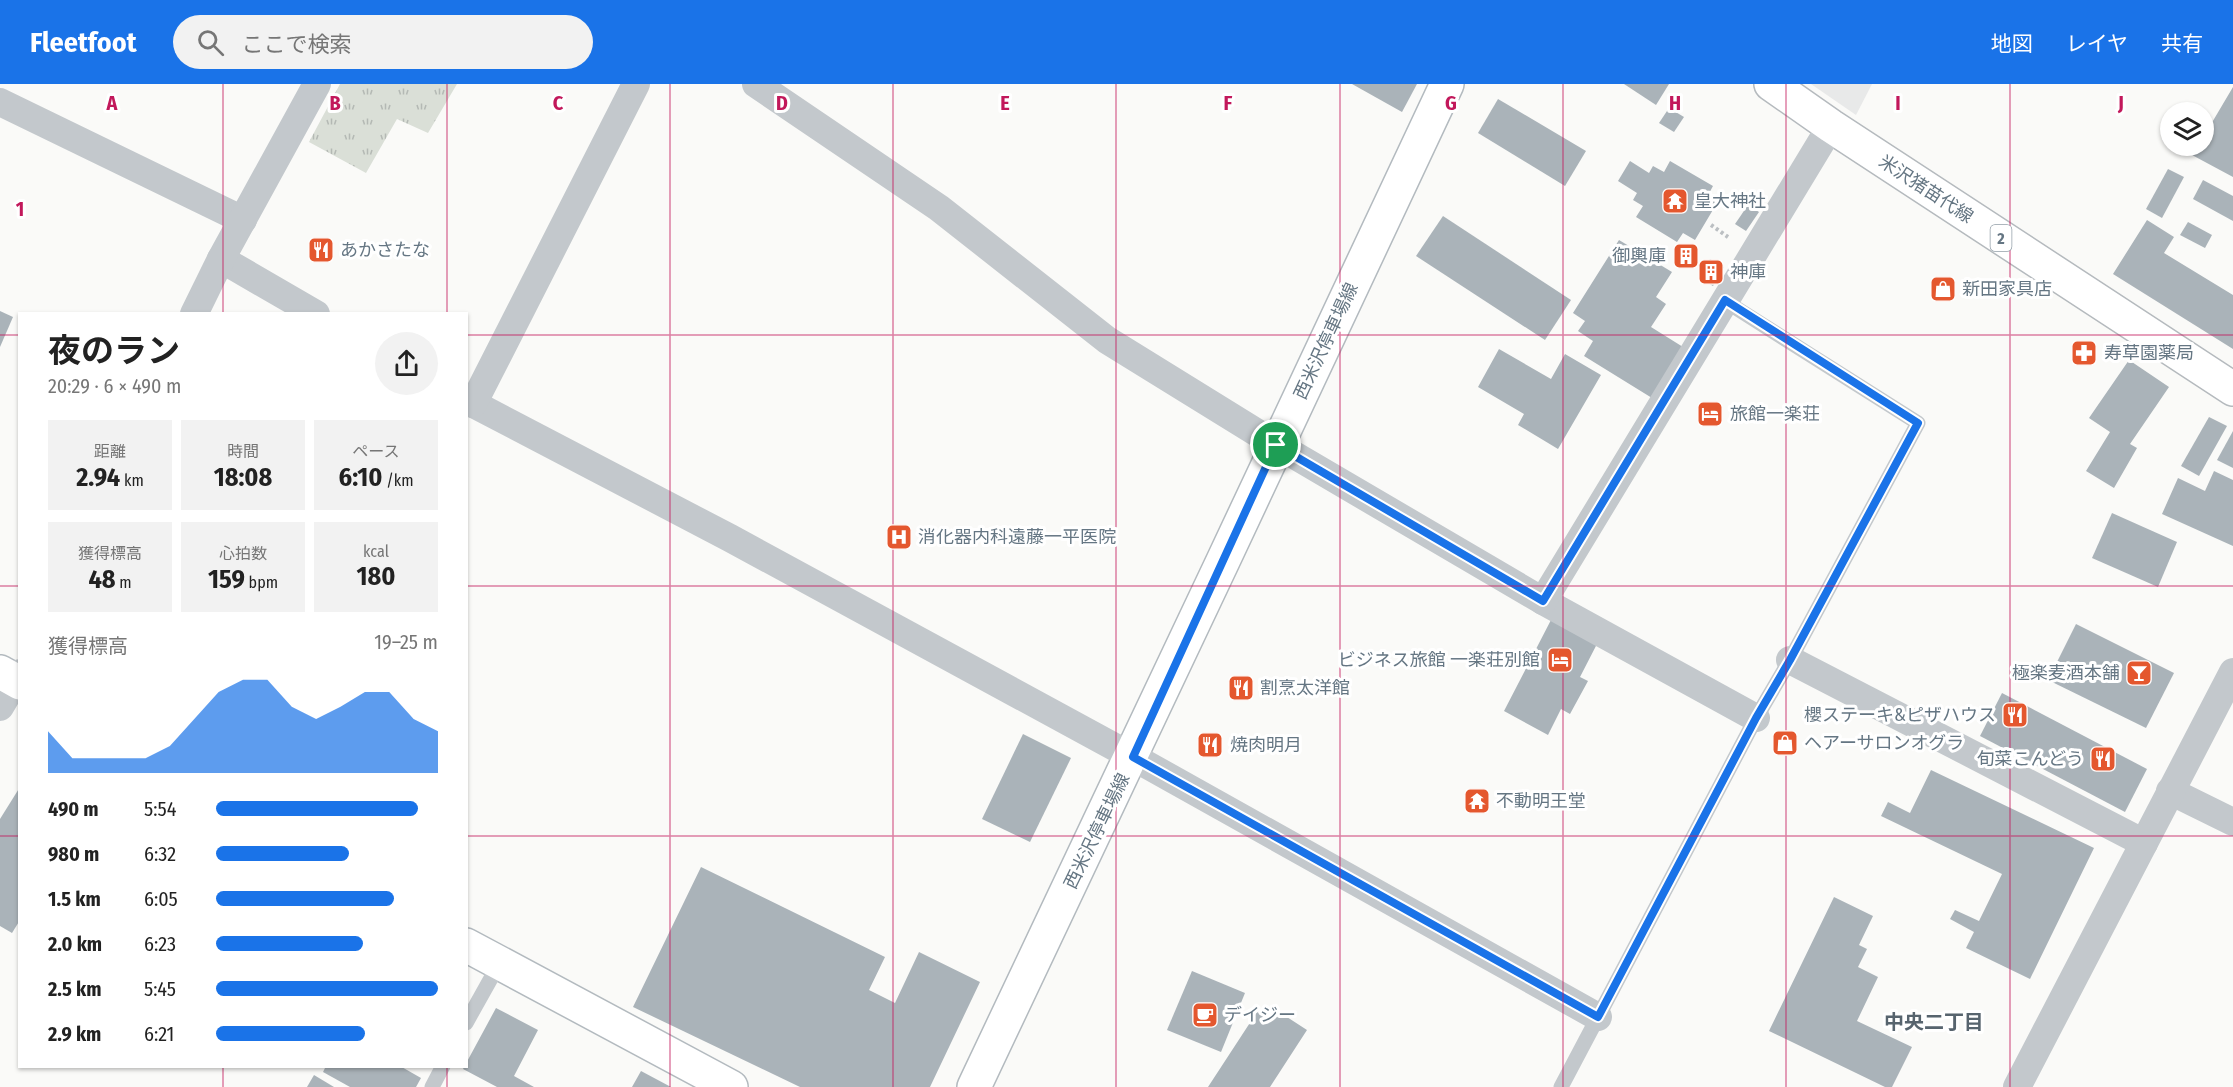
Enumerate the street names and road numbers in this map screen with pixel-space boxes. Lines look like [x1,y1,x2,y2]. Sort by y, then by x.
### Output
street label: 米沢猪苗代線 [1875,150,1977,228]
road number: 2 [1990,225,2012,251]
street label: 西米沢停車場線 [1289,279,1363,403]
street label: 西米沢停車場線 [1059,770,1135,892]

